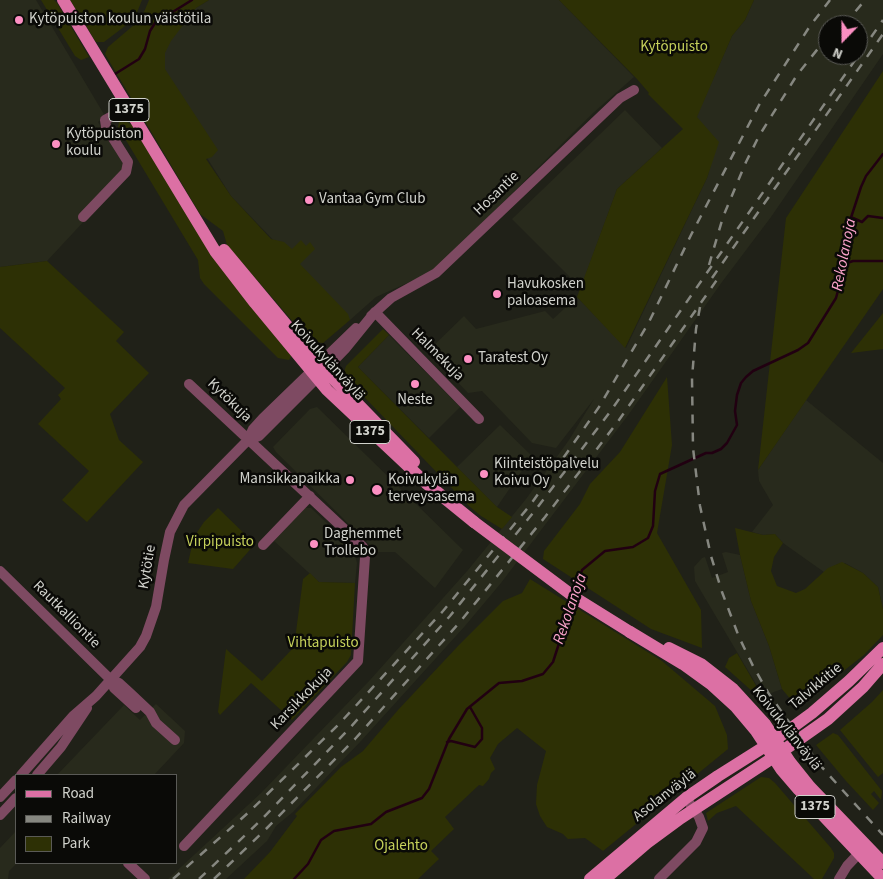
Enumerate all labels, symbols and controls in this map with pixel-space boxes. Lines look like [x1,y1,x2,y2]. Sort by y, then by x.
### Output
place label: Kytöpuiston koulun väistötila [29,11,211,29]
marker: Kytöpuiston koulun väistötila [13,14,25,26]
north arrow [818,15,868,65]
park label: Kytöpuisto [640,39,708,57]
text: N [830,42,846,64]
road number: 1375 [109,98,149,122]
place label: Kytöpuiston koulu [66,126,142,161]
marker: Kytöpuiston koulu [50,138,62,150]
street label: Hosantie [471,168,523,220]
place label: Vantaa Gym Club [319,191,426,209]
marker: Vantaa Gym Club [303,194,315,206]
water label: Rekolanoja [829,217,861,293]
place label: Havukosken paloasema [507,276,584,311]
marker: Havukosken paloasema [491,288,503,300]
street label: Koivukylänväylä [286,317,368,405]
street label: Halmekuja [407,325,467,385]
place label: Taratest Oy [478,350,548,368]
marker: Taratest Oy [462,353,474,365]
street label: Kytökuja [203,375,255,427]
marker: Neste [409,378,421,390]
place label: Neste [397,392,433,410]
road number: 1375 [350,421,390,444]
place label: Kiinteistöpalvelu Koivu Oy [494,456,599,491]
marker: Kiinteistöpalvelu Koivu Oy [478,468,490,480]
place label: Mansikkapaikka [239,471,340,489]
place label: Koivukylän terveysasema [388,472,475,507]
marker: Mansikkapaikka [344,474,356,486]
marker: Koivukylän terveysasema [370,483,384,497]
place label: Daghemmet Trollebo [324,526,401,561]
park label: Virpipuisto [186,534,254,552]
marker: Daghemmet Trollebo [308,538,320,550]
street label: Kytötie [135,544,161,590]
water label: Rekolanoja [550,571,592,647]
street label: Rautkalliontie [29,578,103,652]
park label: Vihtapuisto [287,635,359,653]
street label: Talvikkitie [786,660,846,714]
street label: Karsikkokuja [267,664,337,734]
street label: Koivukylänväylä [747,683,825,775]
street label: Asolanväylä [630,766,700,826]
legend [15,774,178,864]
text: Road [62,783,94,804]
road number: 1375 [795,796,835,819]
text: Railway [62,808,111,829]
text: Park [62,833,90,854]
park label: Ojalehto [374,838,428,856]

